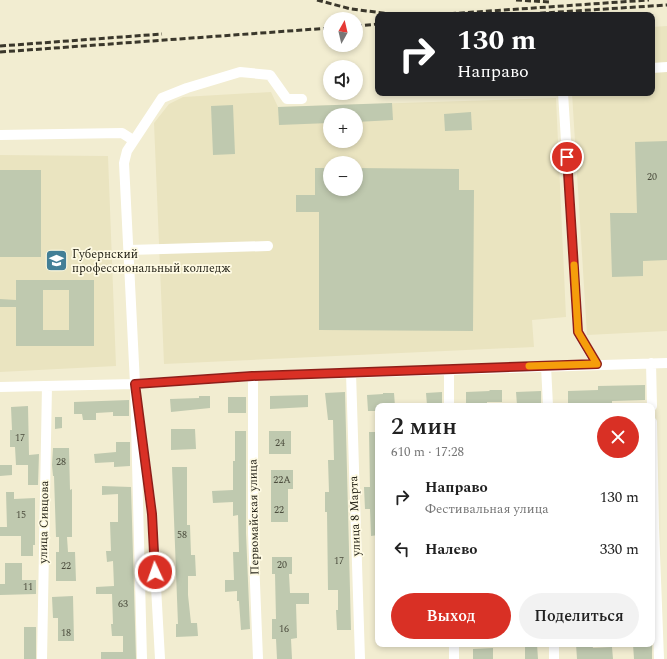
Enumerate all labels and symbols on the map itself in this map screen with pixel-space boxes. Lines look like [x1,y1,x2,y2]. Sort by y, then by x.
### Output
north arrow [323,12,363,52]
pin [550,140,584,174]
house number: 20 [647,169,657,185]
place label: Губернский профессиональный колледж [72,245,231,278]
school or university icon: Губернский профессиональный колледж [43,248,69,274]
house number: 17 [15,430,25,446]
house number: 24 [275,435,285,451]
house number: 28 [56,454,66,470]
street label: Первомайская улица [243,459,265,575]
house number: 22А [273,472,291,488]
street label: улица 8 Марта [344,475,366,557]
street label: улица Сивцова [34,480,54,565]
house number: 22 [274,502,284,518]
house number: 15 [16,507,26,523]
house number: 58 [177,527,187,543]
position arrow [134,551,176,593]
house number: 17 [334,553,344,569]
house number: 20 [277,557,287,573]
house number: 22 [61,558,71,574]
house number: 11 [23,579,33,595]
house number: 63 [118,596,128,612]
house number: 16 [279,621,289,637]
house number: 18 [61,625,71,641]

